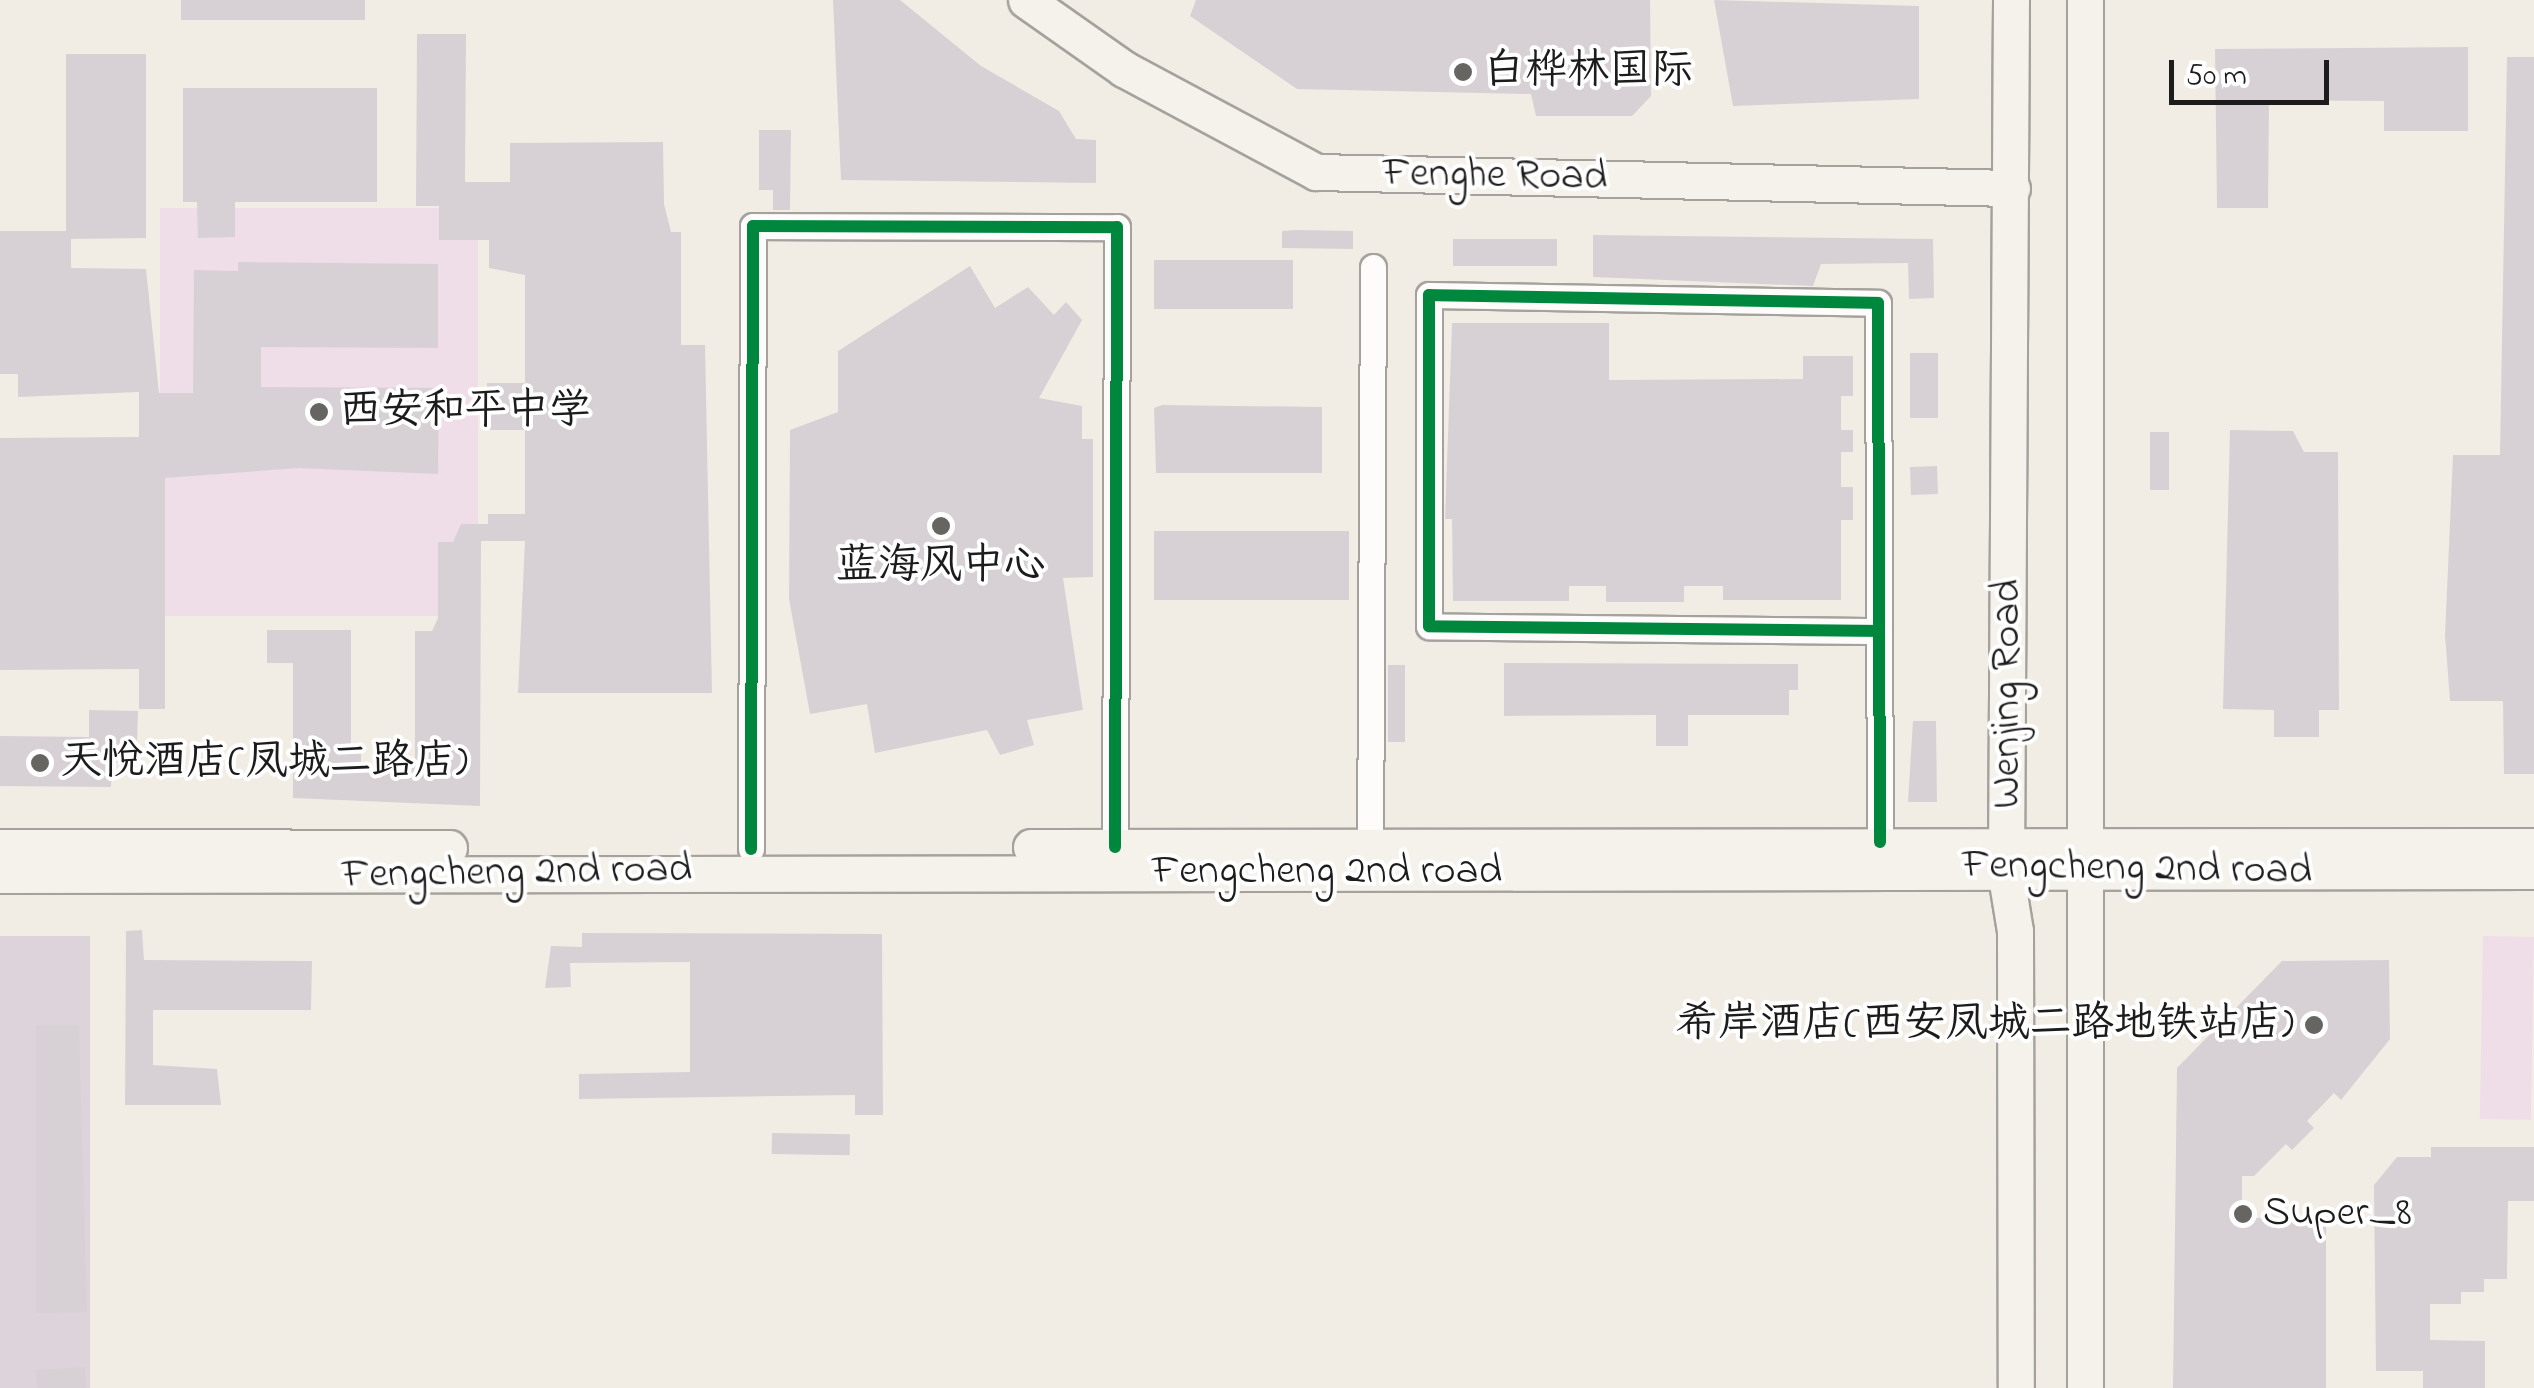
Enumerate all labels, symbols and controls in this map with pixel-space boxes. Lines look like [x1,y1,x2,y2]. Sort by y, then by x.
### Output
scale bar [2174,40,2334,102]
place label: 白桦林国际 [1483,47,1693,97]
text: 50 m [2186,55,2247,99]
marker: 白桦林国际 [1452,61,1474,83]
street label: Fenghe Road [1382,149,1608,203]
place label: 西安和平中学 [339,387,591,437]
marker: 西安和平中学 [308,401,330,423]
marker: 蓝海风中心 [930,515,952,537]
place label: 蓝海风中心 [836,542,1046,592]
street label: Wenjing Road [1983,579,2033,809]
place label: 天悦酒店(凤城二路店) [60,738,468,788]
marker: 天悦酒店(凤城二路店) [29,752,51,774]
street label: Fengcheng 2nd road [1962,841,2312,897]
street label: Fengcheng 2nd road [342,845,692,901]
street label: Fengcheng 2nd road [1152,847,1502,897]
place label: 希岸酒店(西安凤城二路地铁站店) [1676,1000,2294,1050]
marker: 希岸酒店(西安凤城二路地铁站店) [2303,1014,2325,1036]
place label: Super_8 [2263,1189,2412,1239]
marker: Super_8 [2232,1203,2254,1225]

